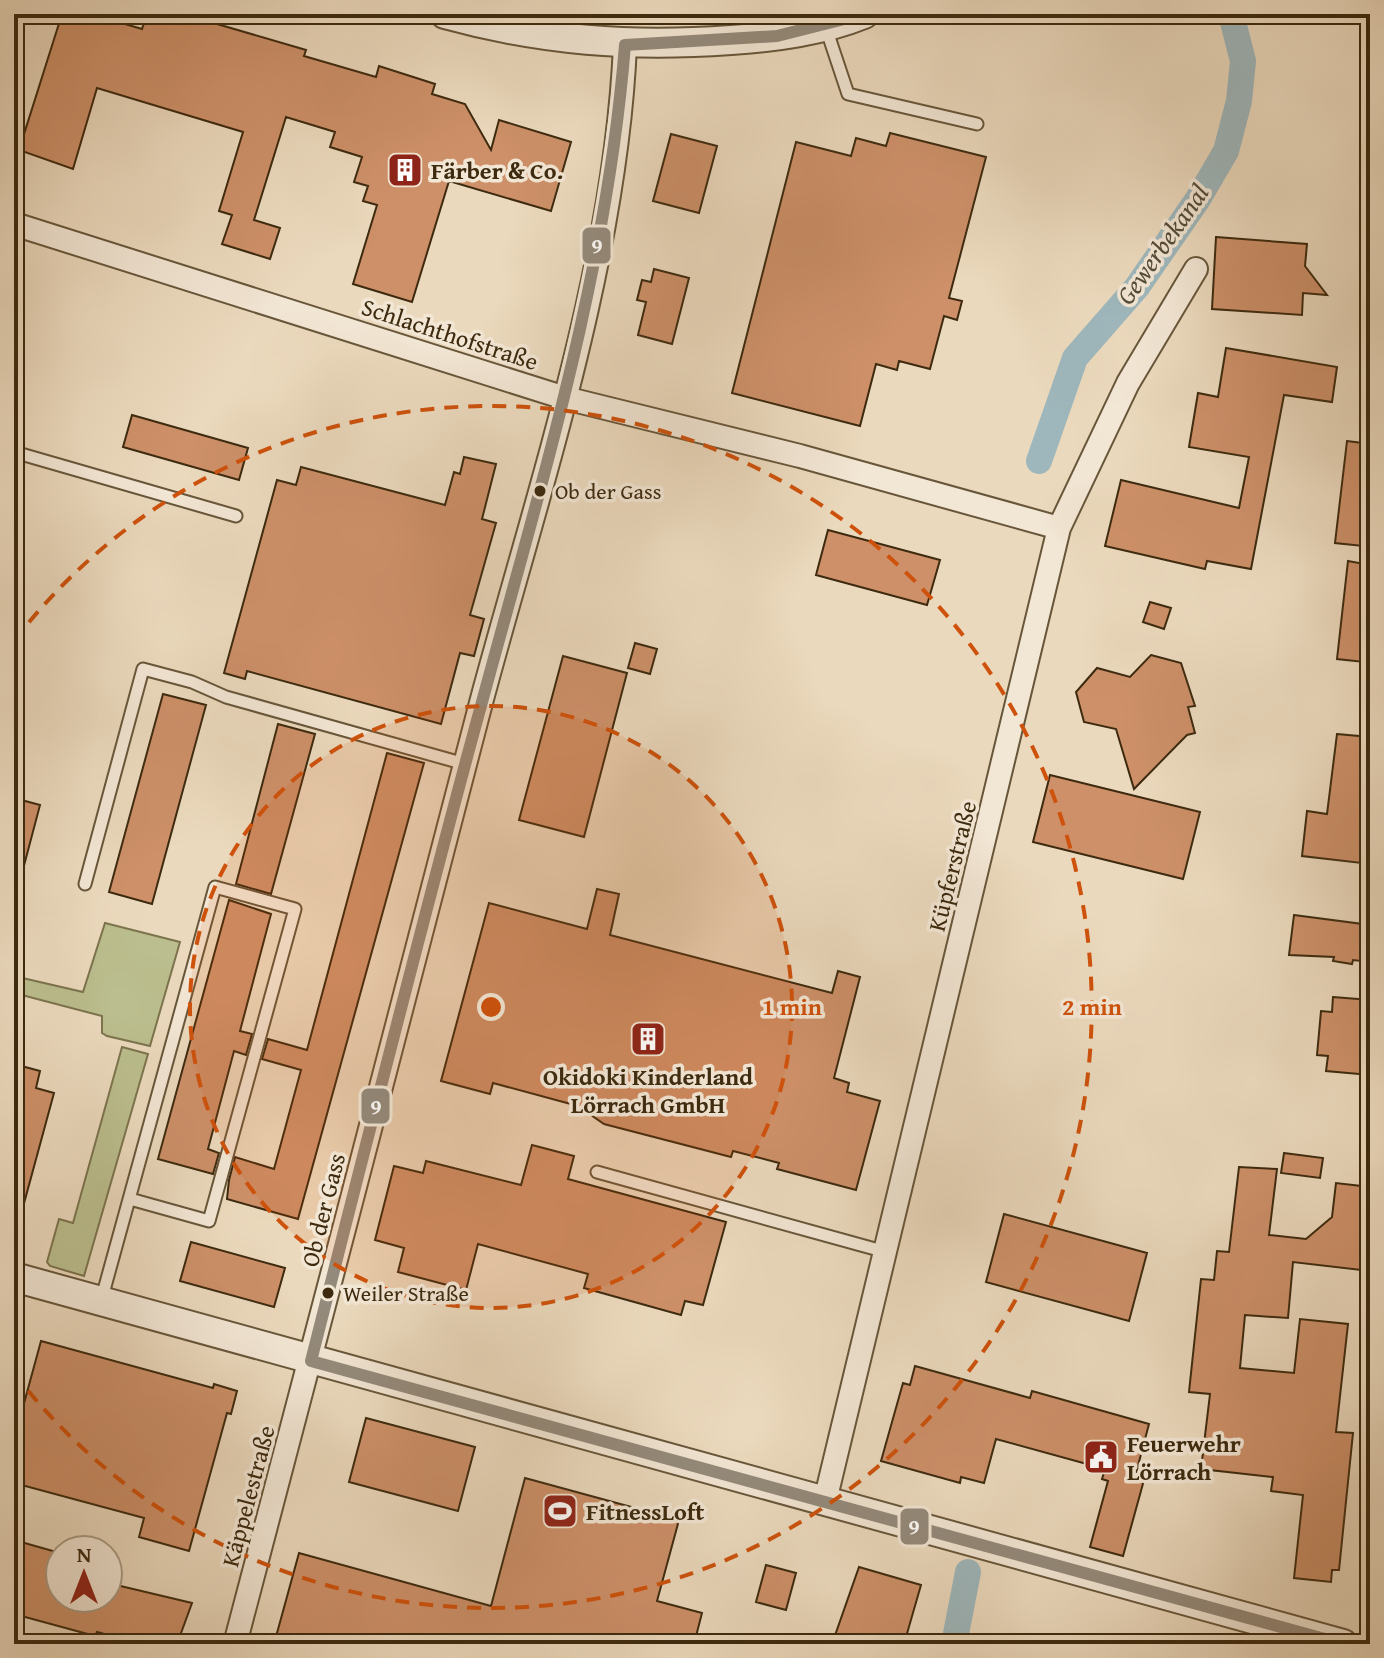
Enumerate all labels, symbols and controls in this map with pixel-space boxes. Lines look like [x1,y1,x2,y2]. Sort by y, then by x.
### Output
building icon: Färber & Co. [386,151,424,189]
place label: Färber & Co. [431,153,563,188]
water label: Gewerbekanal [1106,176,1218,312]
line badge: 9 [581,226,612,265]
text: 9 [591,229,603,261]
street label: Schlachthofstraße [357,289,543,379]
place label: Ob der Gass [555,475,661,507]
marker: Ob der Gass [532,483,548,499]
street label: Küpferstraße [919,797,985,935]
text: 1 min [762,989,822,1024]
text: 2 min [1062,989,1122,1024]
centre of rings [477,993,505,1021]
building icon: Okidoki Kinderland Lörrach GmbH [629,1020,667,1058]
place label: Okidoki Kinderland Lörrach GmbH [543,1059,753,1122]
line badge: 9 [360,1087,391,1125]
text: 9 [370,1090,382,1122]
street label: Ob der Gass [292,1149,354,1271]
place label: Weiler Straße [343,1277,469,1309]
marker: Weiler Straße [320,1285,336,1301]
street label: Käppelestraße [212,1421,284,1571]
place label: Feuerwehr Lörrach [1127,1426,1241,1489]
public building icon: Feuerwehr Lörrach [1082,1438,1120,1476]
sports icon: FitnessLoft [541,1492,579,1530]
place label: FitnessLoft [586,1494,704,1529]
line badge: 9 [899,1507,930,1546]
text: 9 [908,1510,920,1542]
north arrow [44,1534,124,1614]
text: N [77,1538,92,1570]

